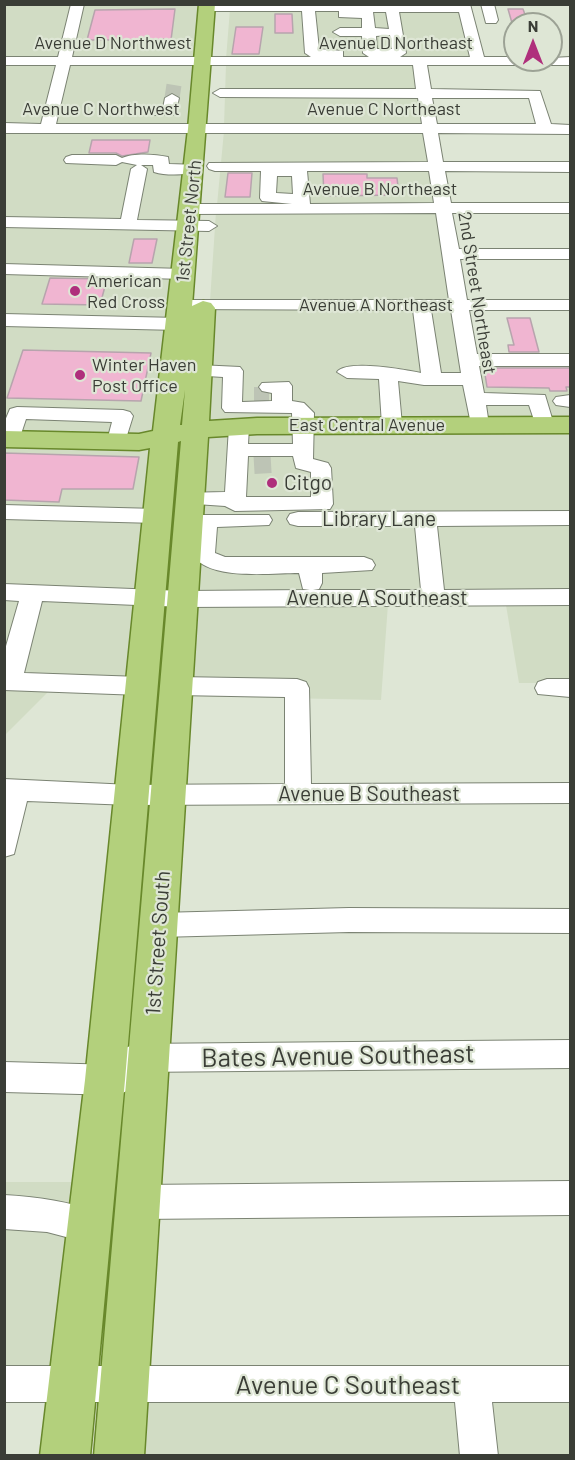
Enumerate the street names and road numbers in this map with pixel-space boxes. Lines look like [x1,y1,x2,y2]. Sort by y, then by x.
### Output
street label: Avenue D Northwest [34,32,192,54]
street label: Avenue D Northeast [319,32,473,54]
street label: Avenue C Northwest [22,98,180,120]
street label: Avenue C Northeast [307,98,461,120]
street label: 1st Street North [172,159,206,283]
street label: Avenue B Northeast [303,178,457,200]
street label: 2nd Street Northeast [453,210,501,376]
street label: Avenue A Northeast [299,294,453,316]
street label: East Central Avenue [289,414,445,436]
street label: Library Lane [322,506,436,532]
street label: Avenue A Southeast [286,585,468,611]
street label: Avenue B Southeast [278,781,460,807]
street label: 1st Street South [140,870,176,1016]
street label: Bates Avenue Southeast [201,1038,475,1074]
street label: Avenue C Southeast [236,1369,460,1401]

